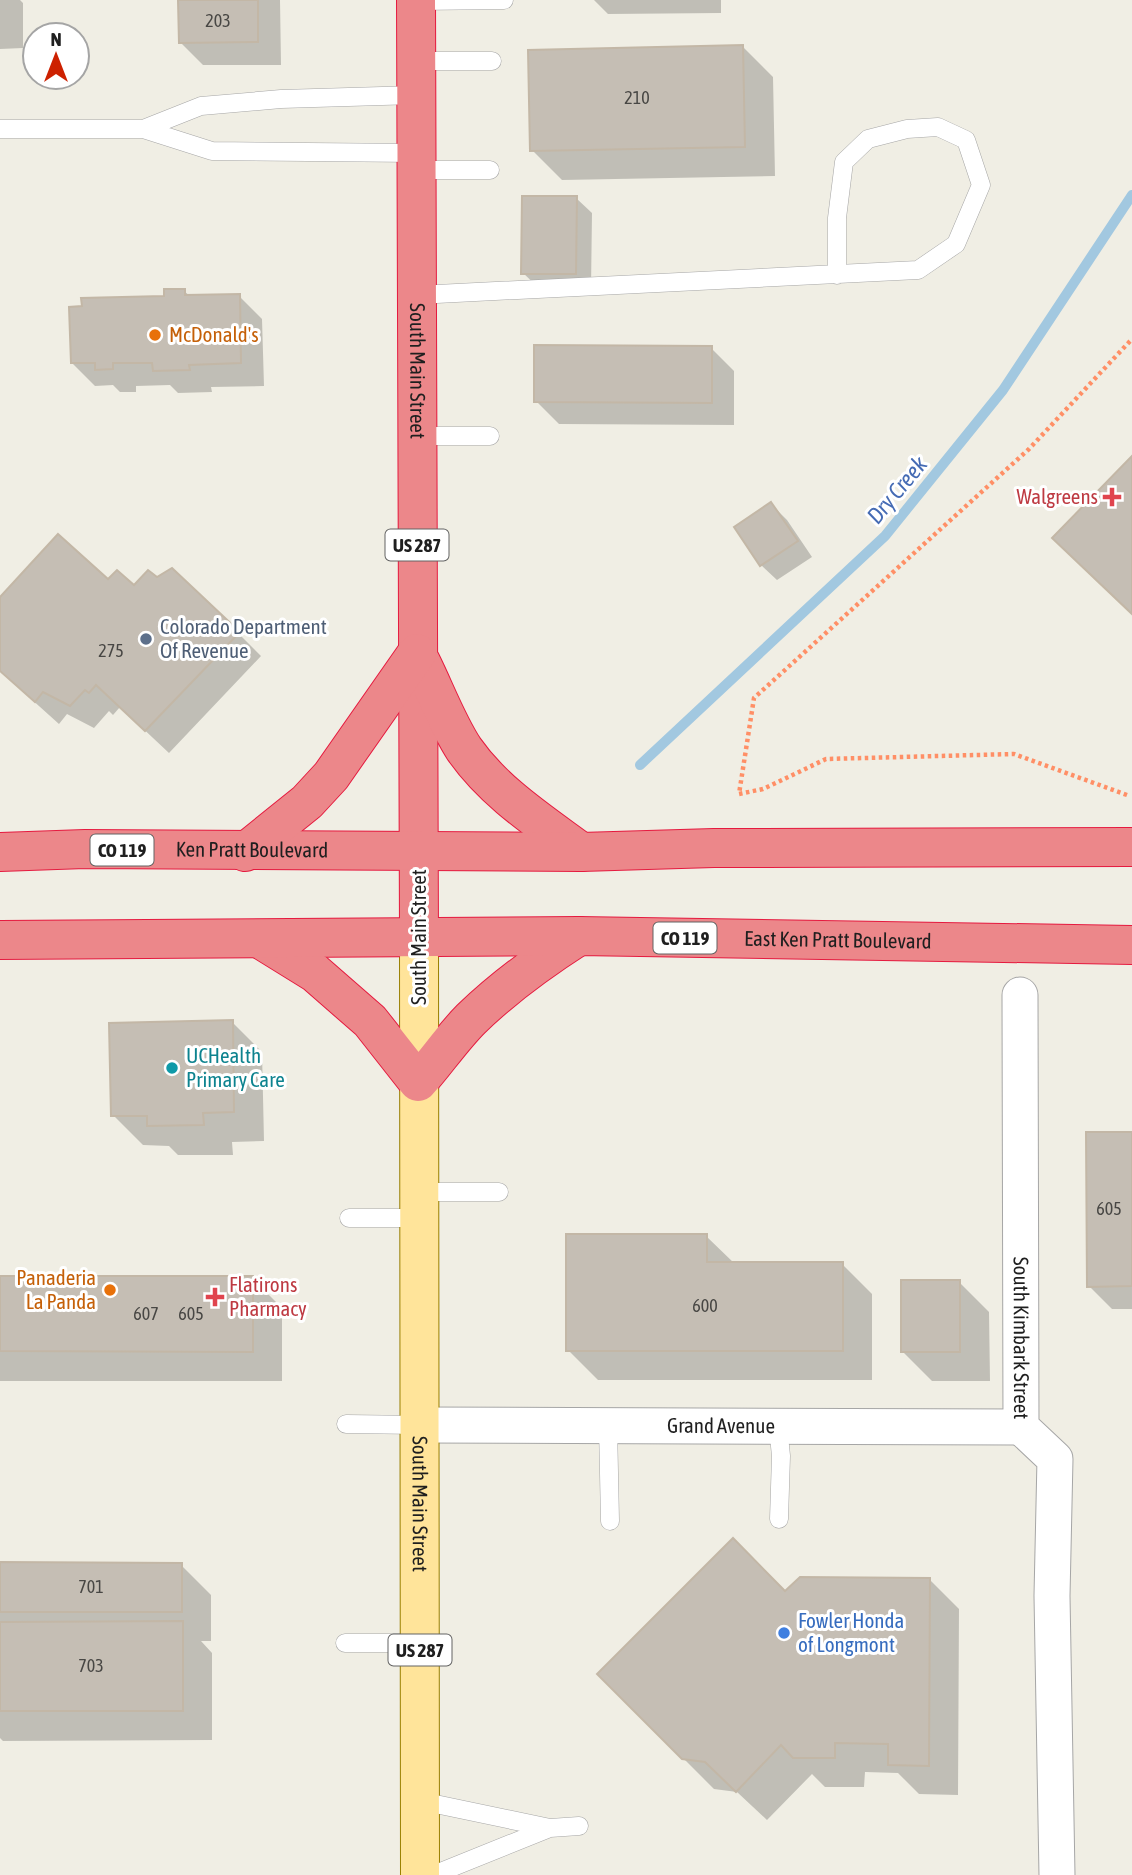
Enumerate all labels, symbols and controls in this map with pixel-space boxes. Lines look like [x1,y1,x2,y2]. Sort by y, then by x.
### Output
house number: 203 [205,10,231,31]
north arrow [21,21,91,91]
text: N [50,28,62,50]
house number: 210 [624,87,650,108]
street label: South Main Street [406,303,430,439]
place label: McDonald's [169,322,259,346]
marker: McDonald's [147,327,163,343]
water label: Dry Creek [862,451,933,529]
place label: Walgreens [1017,484,1098,508]
marker: Walgreens [1104,489,1120,505]
road number: US 287 [386,530,448,560]
place label: Colorado Department Of Revenue [160,614,327,662]
marker: Colorado Department Of Revenue [138,631,154,647]
house number: 275 [98,640,124,661]
road number: CO 119 [90,834,154,866]
street label: Ken Pratt Boulevard [176,837,328,861]
street label: South Main Street [406,869,430,1005]
road number: CO 119 [654,922,716,954]
street label: East Ken Pratt Boulevard [744,926,932,953]
place label: UCHealth Primary Care [186,1043,285,1091]
marker: UCHealth Primary Care [164,1060,180,1076]
house number: 605 [1096,1198,1122,1219]
street label: South Kimbark Street [1010,1257,1034,1419]
place label: Panaderia La Panda [16,1265,96,1313]
place label: Flatirons Pharmacy [229,1272,307,1320]
marker: Panaderia La Panda [102,1282,118,1298]
marker: Flatirons Pharmacy [207,1289,223,1305]
house number: 600 [692,1295,718,1316]
house number: 607 [133,1303,159,1324]
house number: 605 [178,1303,204,1324]
street label: Grand Avenue [667,1413,775,1437]
street label: South Main Street [409,1436,433,1572]
house number: 701 [78,1576,104,1597]
place label: Fowler Honda of Longmont [798,1608,904,1656]
marker: Fowler Honda of Longmont [776,1625,792,1641]
road number: US 287 [388,1634,452,1666]
house number: 703 [78,1655,104,1676]

